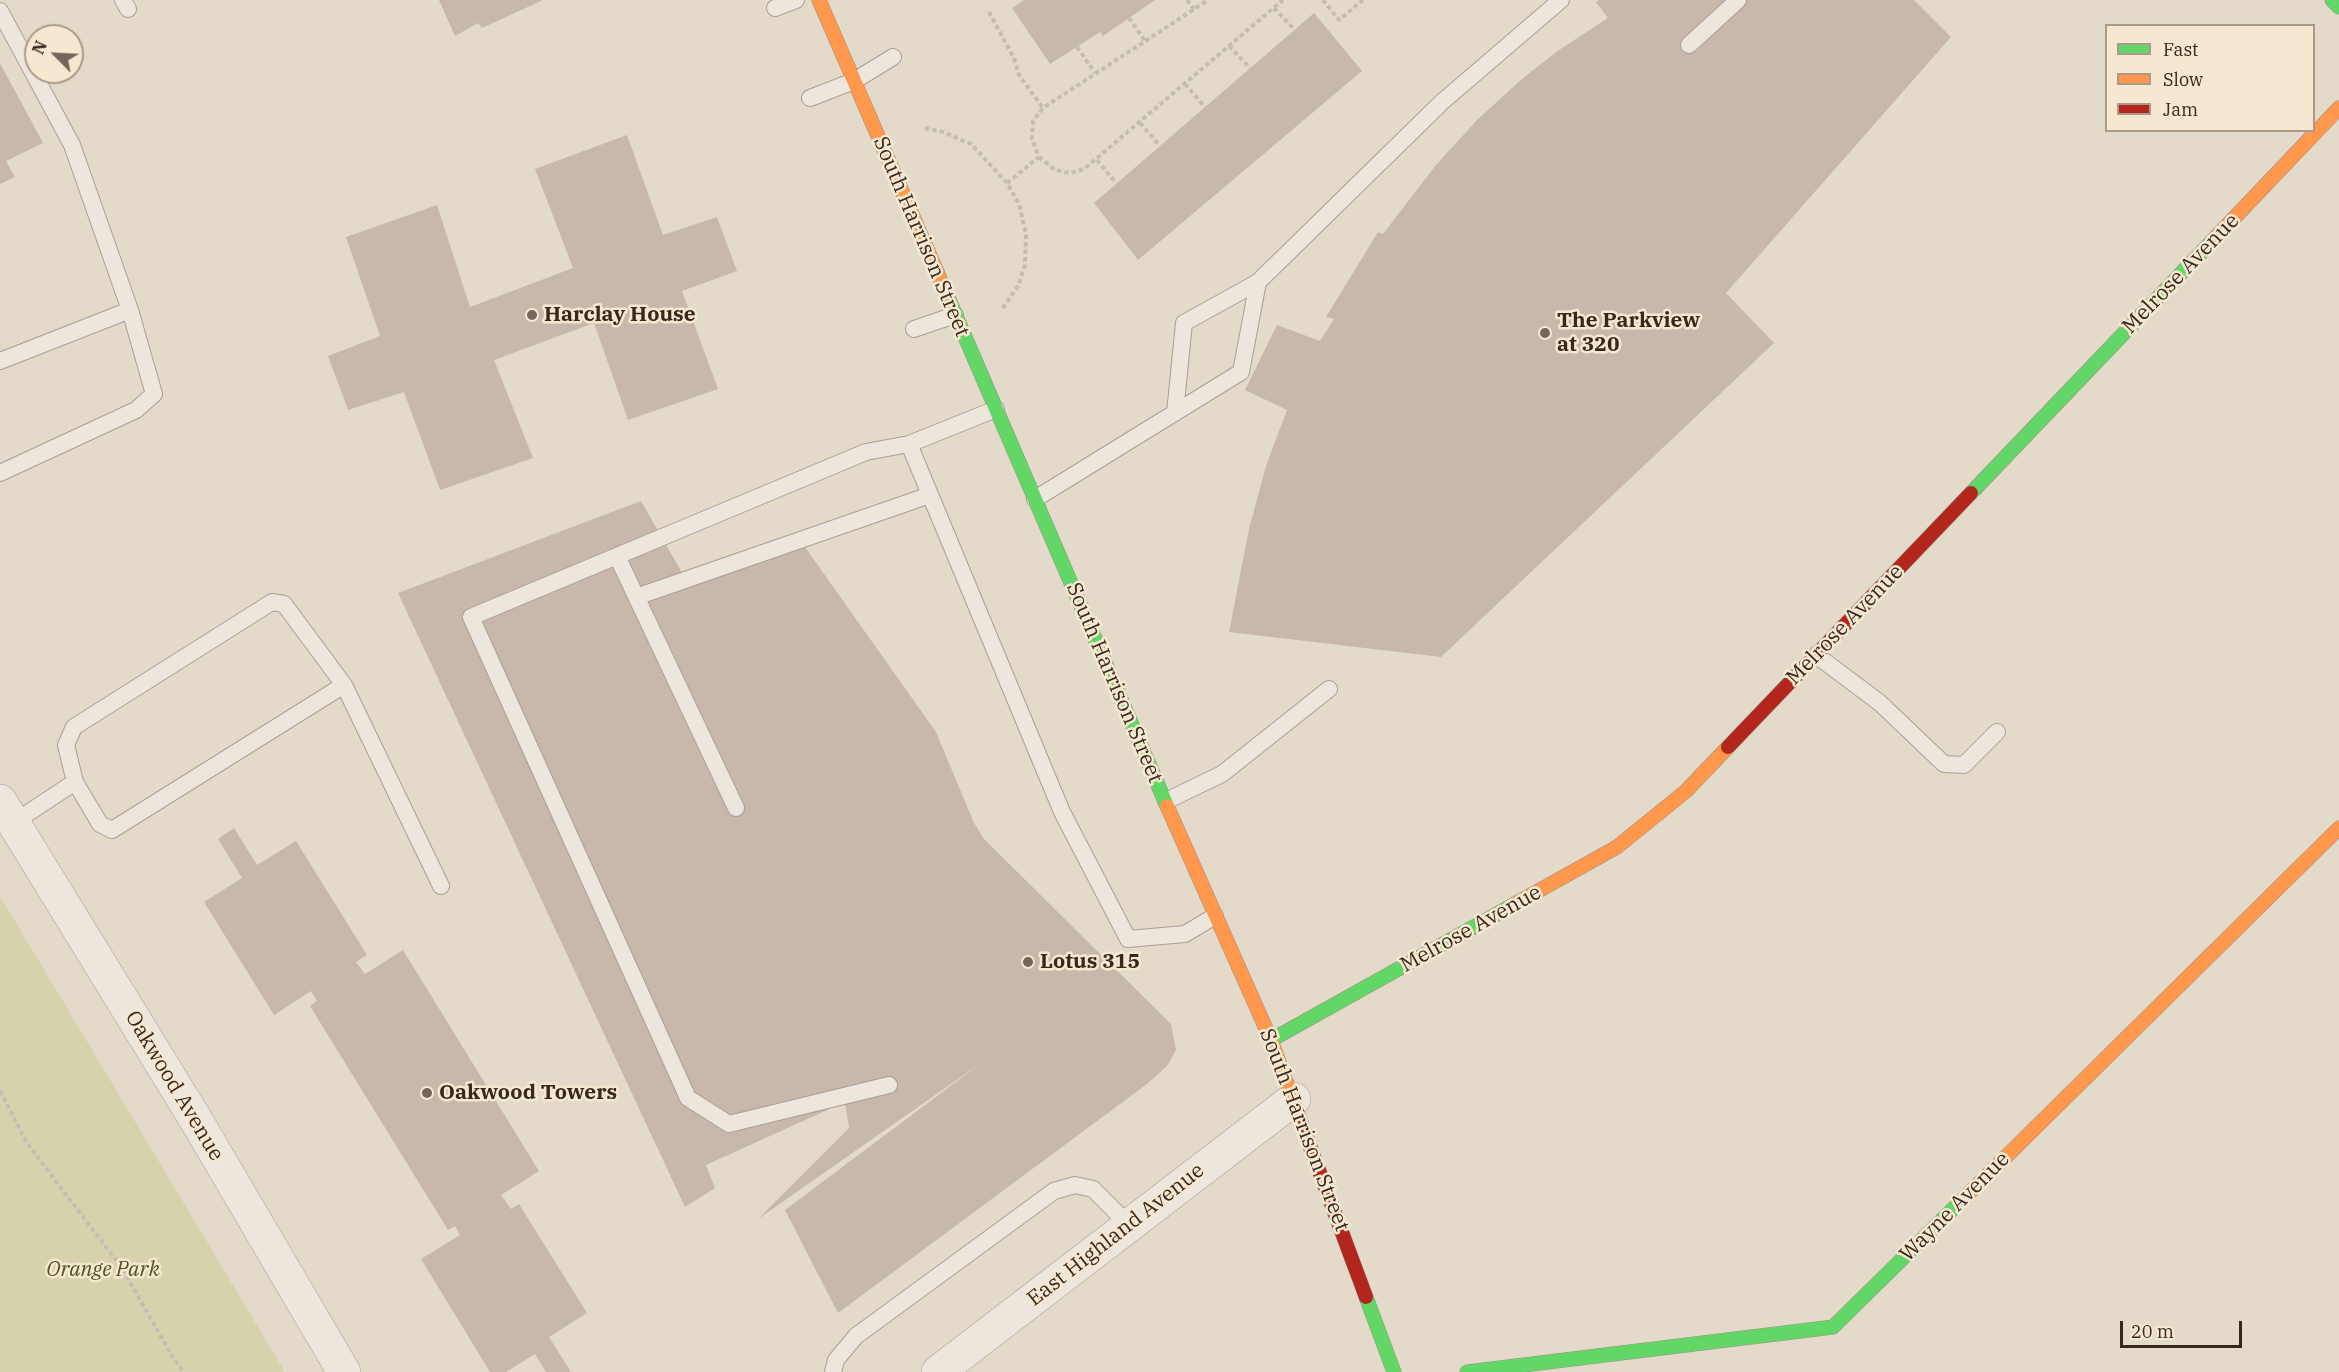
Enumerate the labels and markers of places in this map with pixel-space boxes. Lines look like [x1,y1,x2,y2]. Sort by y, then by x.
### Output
place label: Harclay House [544,302,696,328]
marker: Harclay House [525,308,539,322]
place label: The Parkview at 320 [1557,308,1700,358]
marker: The Parkview at 320 [1538,326,1552,340]
place label: Lotus 315 [1040,949,1140,975]
marker: Lotus 315 [1021,955,1035,969]
place label: Oakwood Towers [439,1080,617,1106]
marker: Oakwood Towers [420,1086,434,1100]

